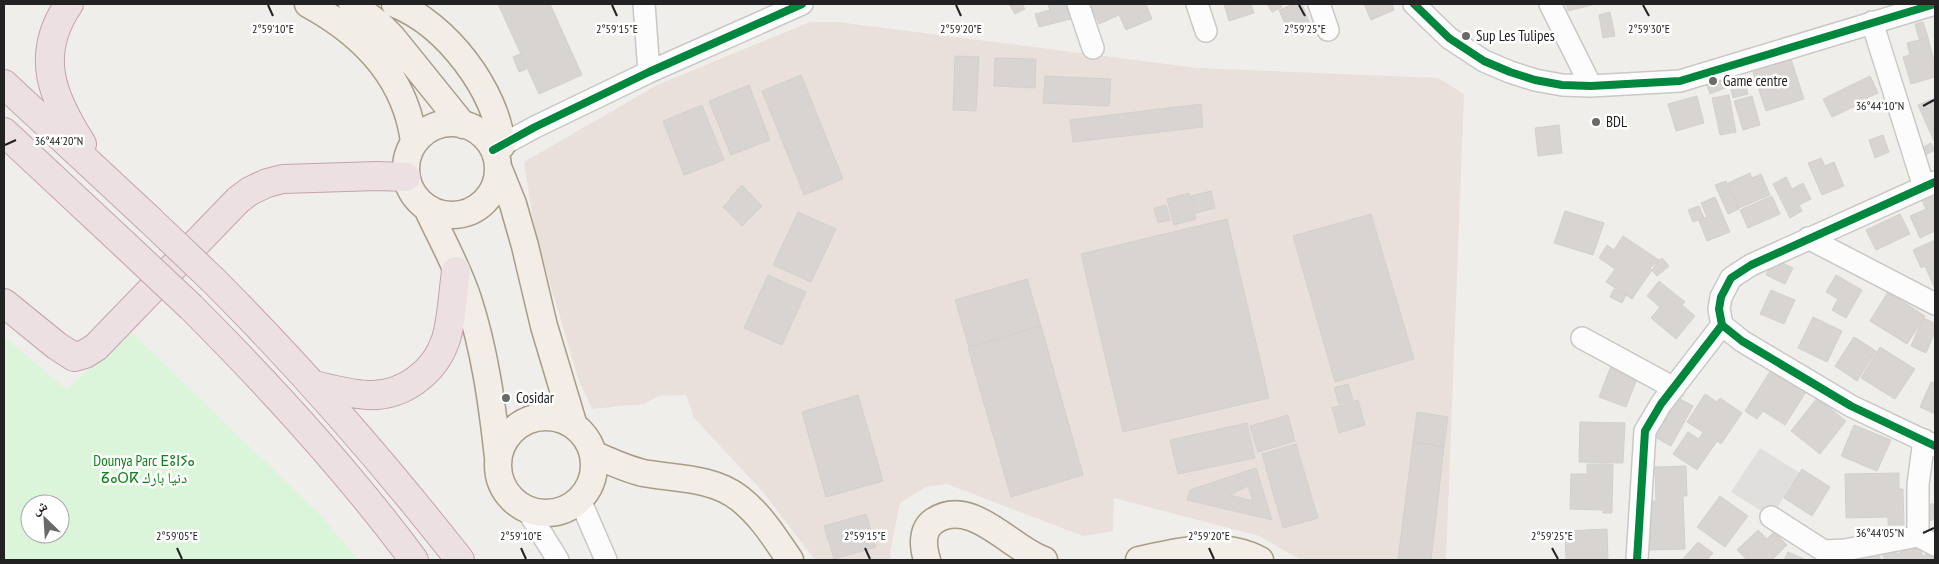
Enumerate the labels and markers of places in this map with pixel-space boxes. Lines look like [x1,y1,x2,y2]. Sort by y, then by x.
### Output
place label: Sup Les Tulipes [1476,26,1555,45]
marker: Sup Les Tulipes [1460,30,1472,42]
place label: Game centre [1723,71,1788,90]
marker: Game centre [1707,75,1719,87]
place label: BDL [1606,112,1628,131]
marker: BDL [1590,116,1602,128]
place label: Cosidar [516,388,555,407]
marker: Cosidar [500,392,512,404]

